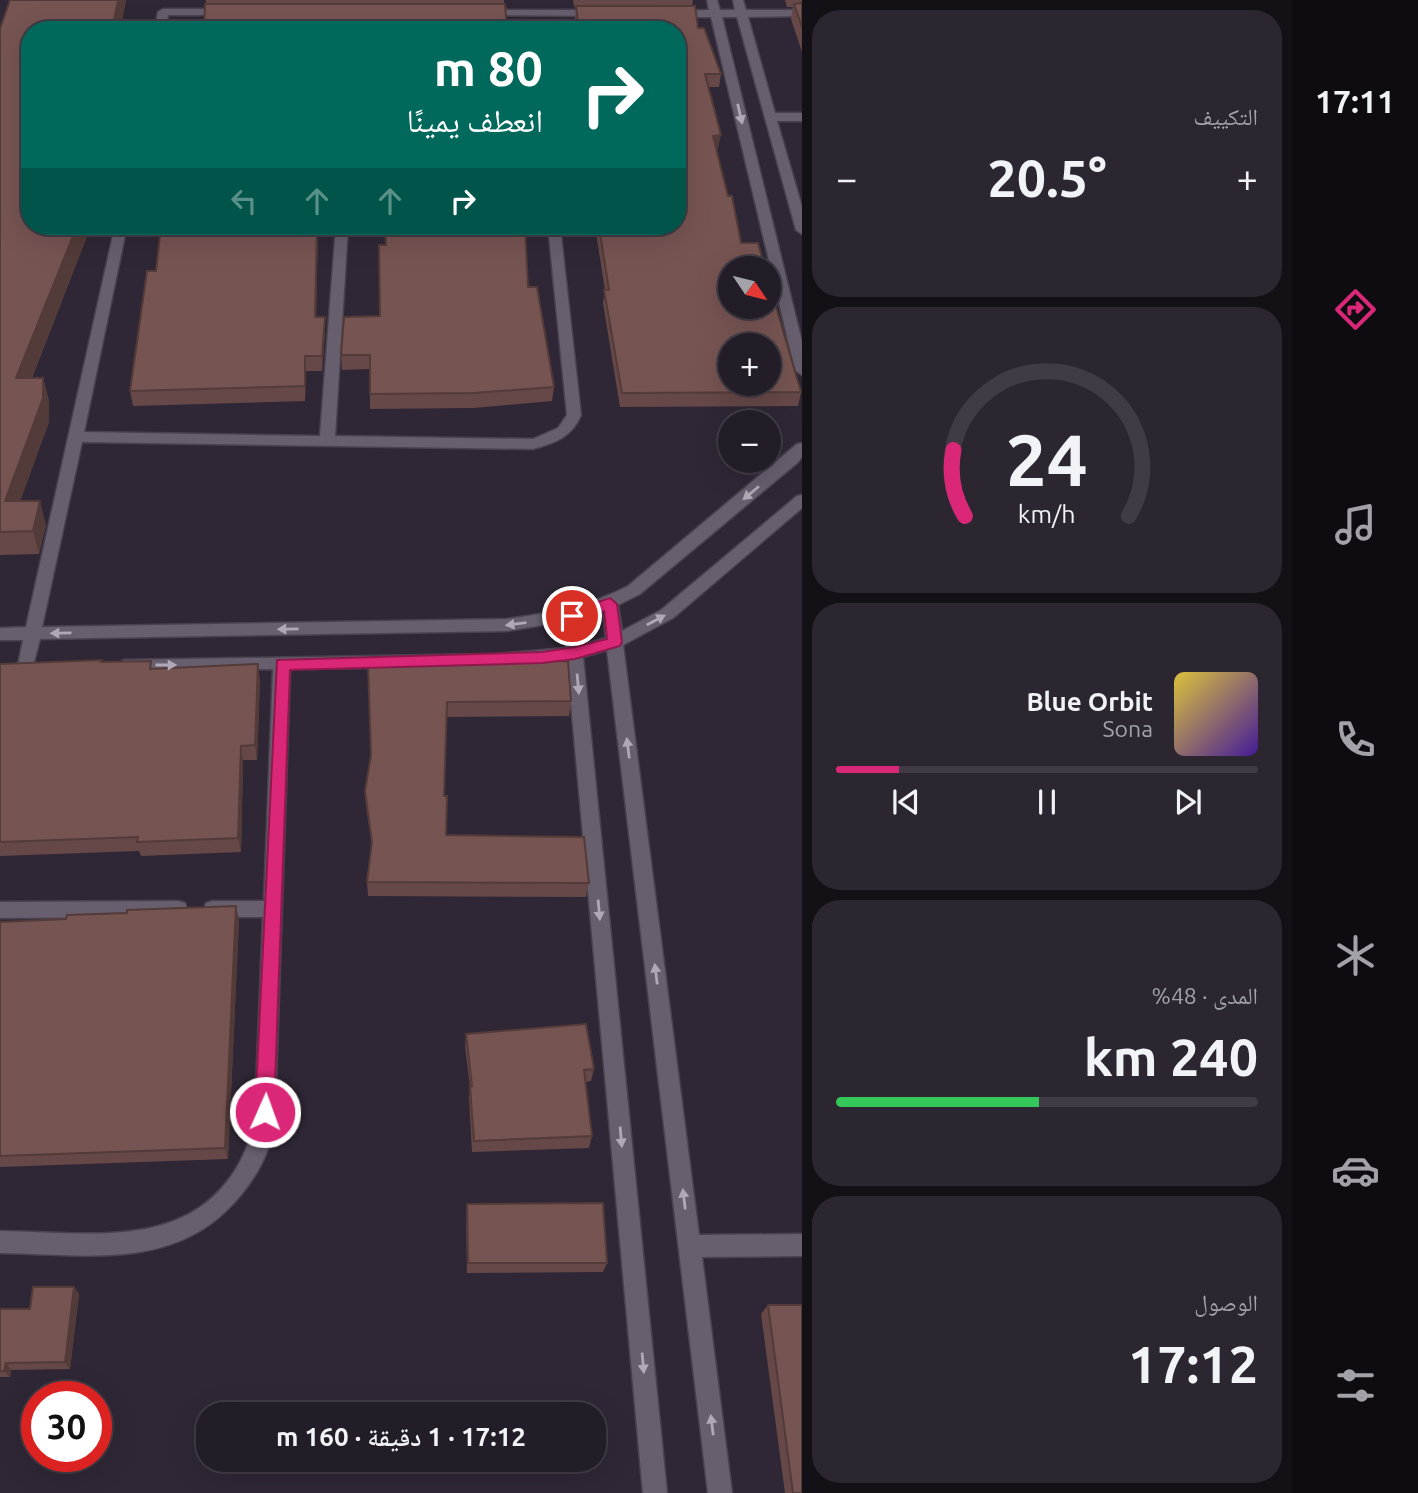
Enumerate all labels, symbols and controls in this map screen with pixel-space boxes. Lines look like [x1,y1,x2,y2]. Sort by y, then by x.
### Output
text: 80 m [434,40,543,95]
icon: right [567,49,658,140]
text: 17:11 [1315,83,1395,119]
text: انعطف يمينًا [407,102,543,138]
one-way arrow [734,103,745,125]
text: التكييف [1193,104,1258,129]
text: 20.5° [987,149,1107,207]
text: − [836,157,857,199]
text: + [1237,157,1258,199]
icon: left [225,182,263,220]
icon: ahead [298,182,336,220]
icon: ahead [371,182,409,220]
icon: right [444,182,482,220]
north arrow [718,256,780,318]
map controls [718,256,781,473]
icon: directions [1331,285,1380,334]
button: + [718,333,781,396]
button: − [718,410,781,473]
text: 24 [1006,418,1088,500]
one-way arrow [742,485,760,501]
text: km/h [1018,500,1076,528]
icon: music [1331,500,1380,549]
pin [542,586,602,646]
icon: arrive [553,597,591,635]
one-way arrow [646,614,666,626]
one-way arrow [505,618,527,629]
one-way arrow [277,623,299,635]
one-way arrow [50,628,72,639]
one-way arrow [155,659,177,671]
one-way arrow [573,673,584,695]
text: Blue Orbit [1026,687,1153,716]
icon: phone [1331,715,1380,764]
text: Sona [1103,716,1153,741]
one-way arrow [623,737,634,759]
icon: previous [887,783,925,821]
icon: pause [1028,783,1066,821]
icon: next [1169,783,1207,821]
one-way arrow [594,899,605,921]
icon: climate [1331,931,1380,980]
one-way arrow [651,963,662,985]
text: المدى · 48% [1152,983,1258,1008]
text: 240 km [1084,1028,1258,1086]
position arrow [228,1075,302,1149]
one-way arrow [616,1126,627,1148]
icon: car [1331,1146,1380,1195]
one-way arrow [679,1188,690,1210]
text: الوصول [1194,1290,1258,1315]
text: 17:12 [1128,1335,1258,1393]
one-way arrow [638,1352,649,1374]
icon: filters [1331,1361,1380,1410]
speed limit sign: 30 [21,1381,112,1472]
one-way arrow [707,1414,718,1436]
text: 17:12 · 1 دقيقة · 160 m [276,1422,526,1451]

